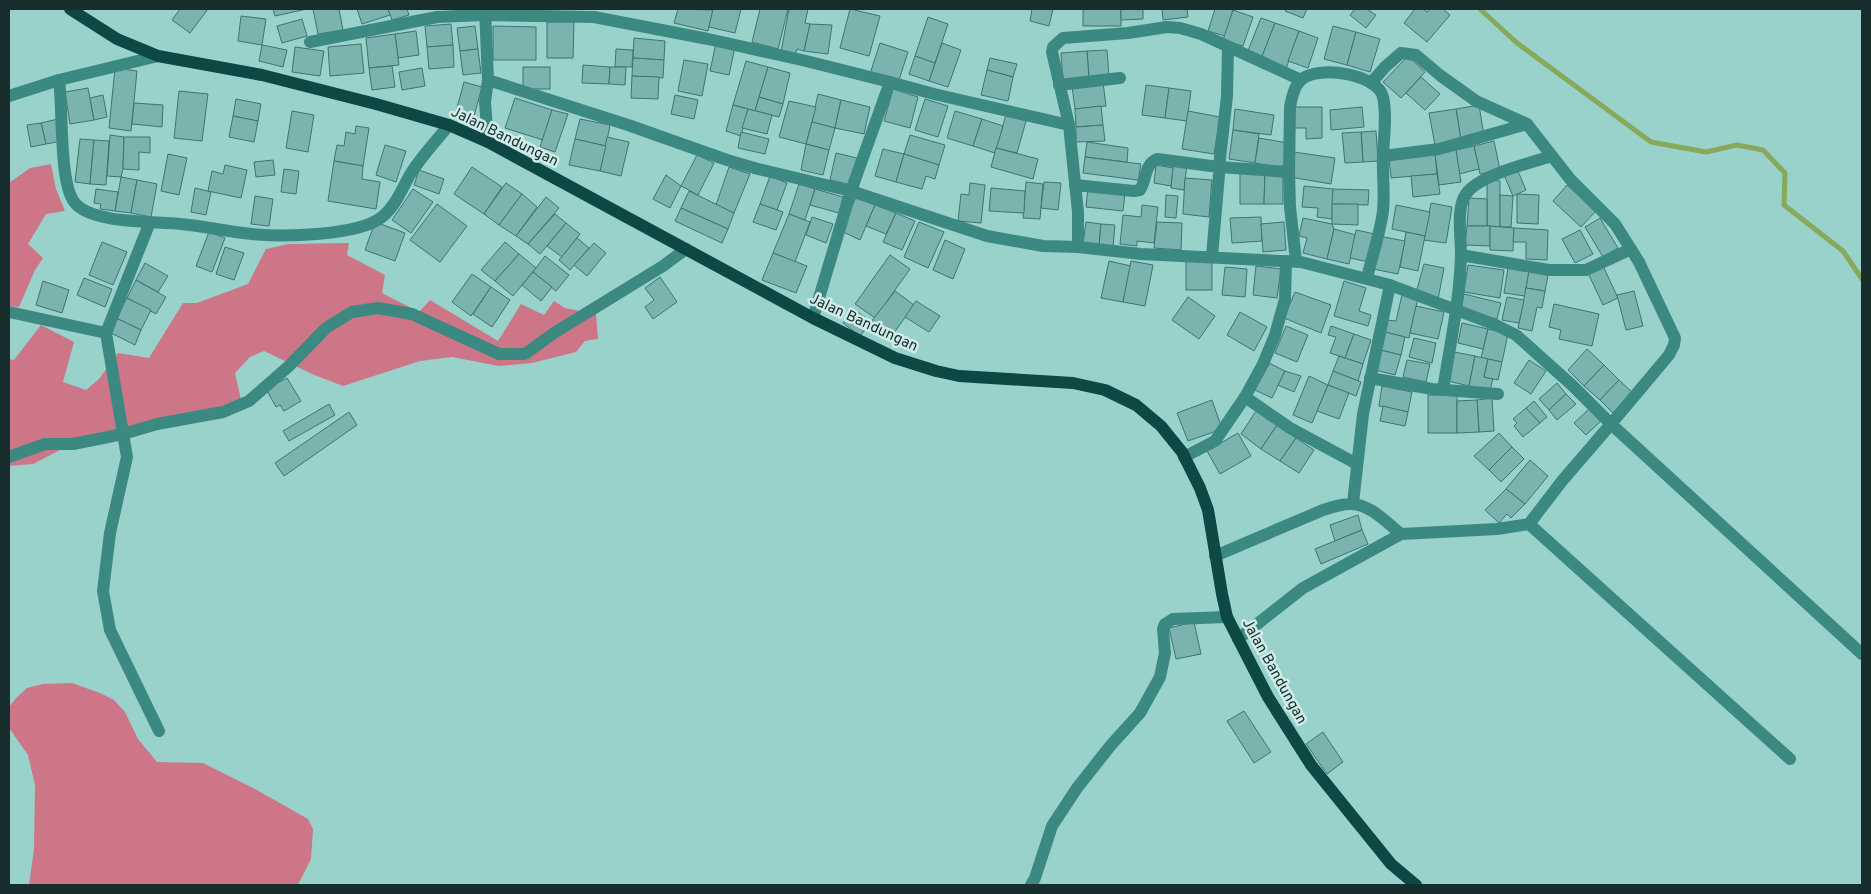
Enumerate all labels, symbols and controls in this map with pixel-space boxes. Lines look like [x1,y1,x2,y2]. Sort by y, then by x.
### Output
street label: Jalan Bandungan [447,103,561,172]
street label: Jalan Bandungan [806,290,921,357]
street label: Jalan Bandungan [1237,616,1310,728]

